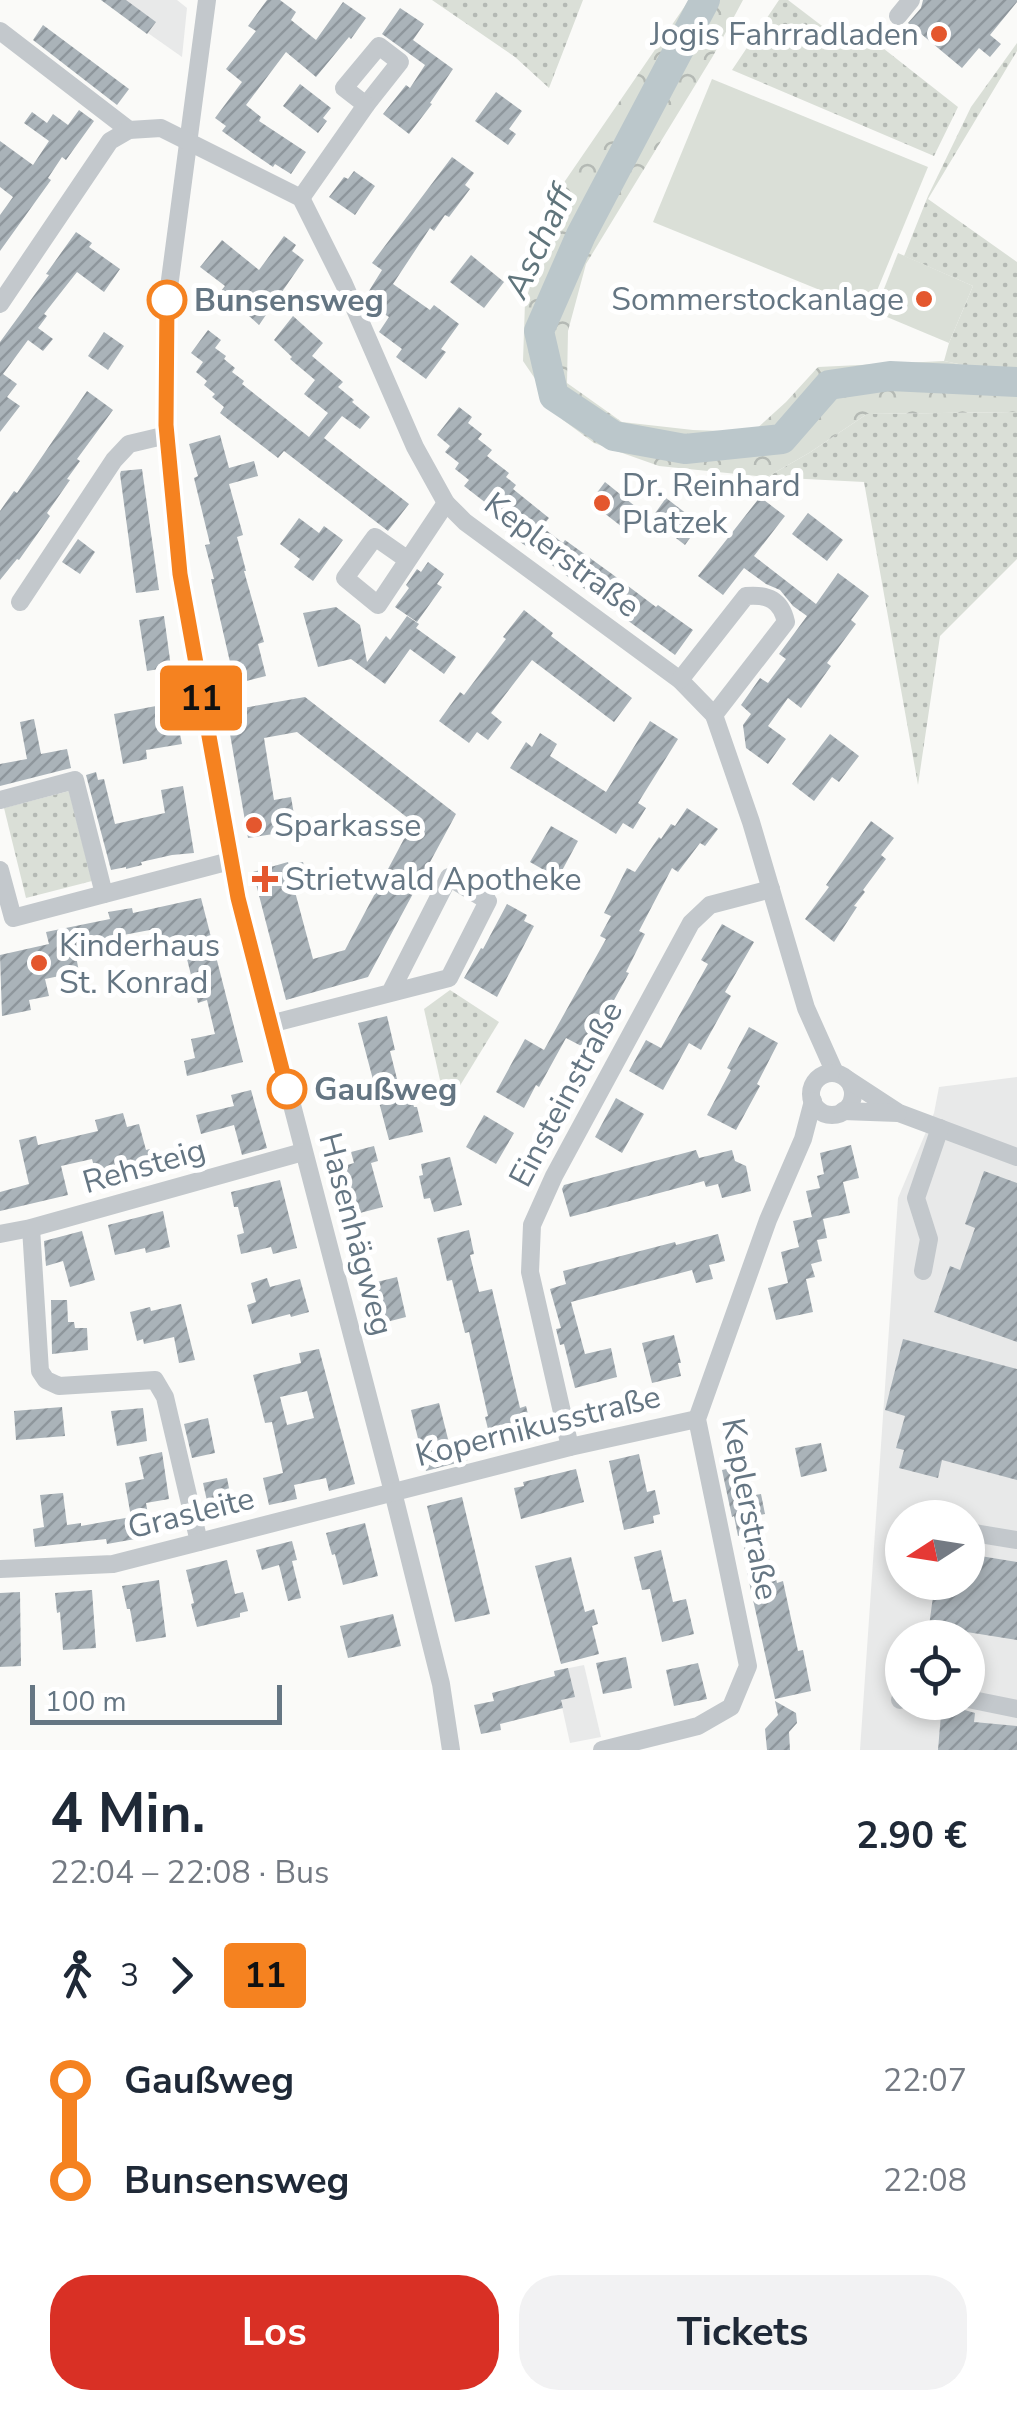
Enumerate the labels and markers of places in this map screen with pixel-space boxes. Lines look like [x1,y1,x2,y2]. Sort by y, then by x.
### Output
place label: Jogis Fahrradladen [649,13,919,56]
marker: Jogis Fahrradladen [928,23,950,45]
place label: Sommerstockanlage [611,278,904,321]
place label: Bunsensweg [194,279,384,322]
marker: Bunsensweg [148,281,186,319]
marker: Sommerstockanlage [913,288,935,310]
place label: Dr. Reinhard Platzek [622,464,801,544]
marker: Dr. Reinhard Platzek [591,492,613,514]
place label: Sparkasse [274,804,421,847]
marker: Sparkasse [243,814,265,836]
place label: Strietwald Apotheke [285,858,582,901]
marker: Strietwald Apotheke [254,868,276,890]
place label: Kinderhaus St. Konrad [59,924,220,1004]
marker: Kinderhaus St. Konrad [28,952,50,974]
place label: Gaußweg [314,1068,457,1111]
marker: Gaußweg [268,1070,306,1108]

